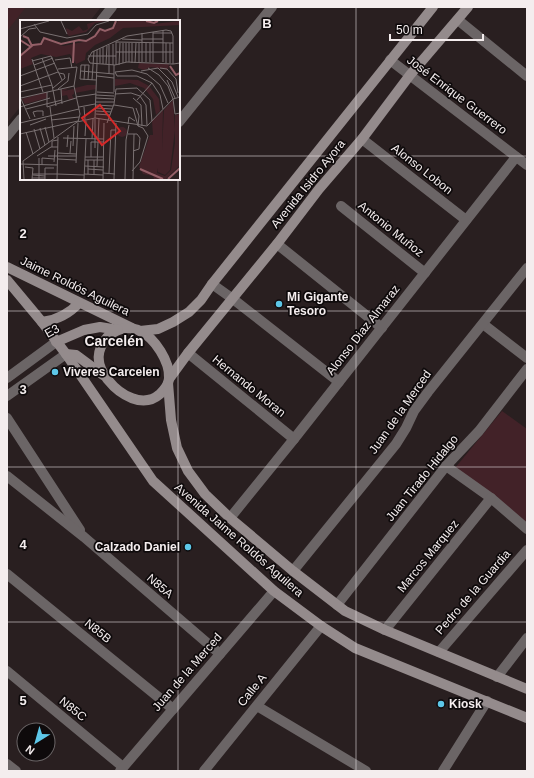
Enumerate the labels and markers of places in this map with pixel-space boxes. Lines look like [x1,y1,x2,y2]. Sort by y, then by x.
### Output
place label: Mi Gigante Tesoro [287,290,349,318]
marker: Mi Gigante Tesoro [274,299,284,309]
place label: Viveres Carcelen [63,365,160,379]
marker: Viveres Carcelen [50,367,60,377]
place label: Calzado Daniel [95,540,180,554]
marker: Calzado Daniel [183,542,193,552]
place label: Kiosk [449,697,482,711]
marker: Kiosk [436,699,446,709]

